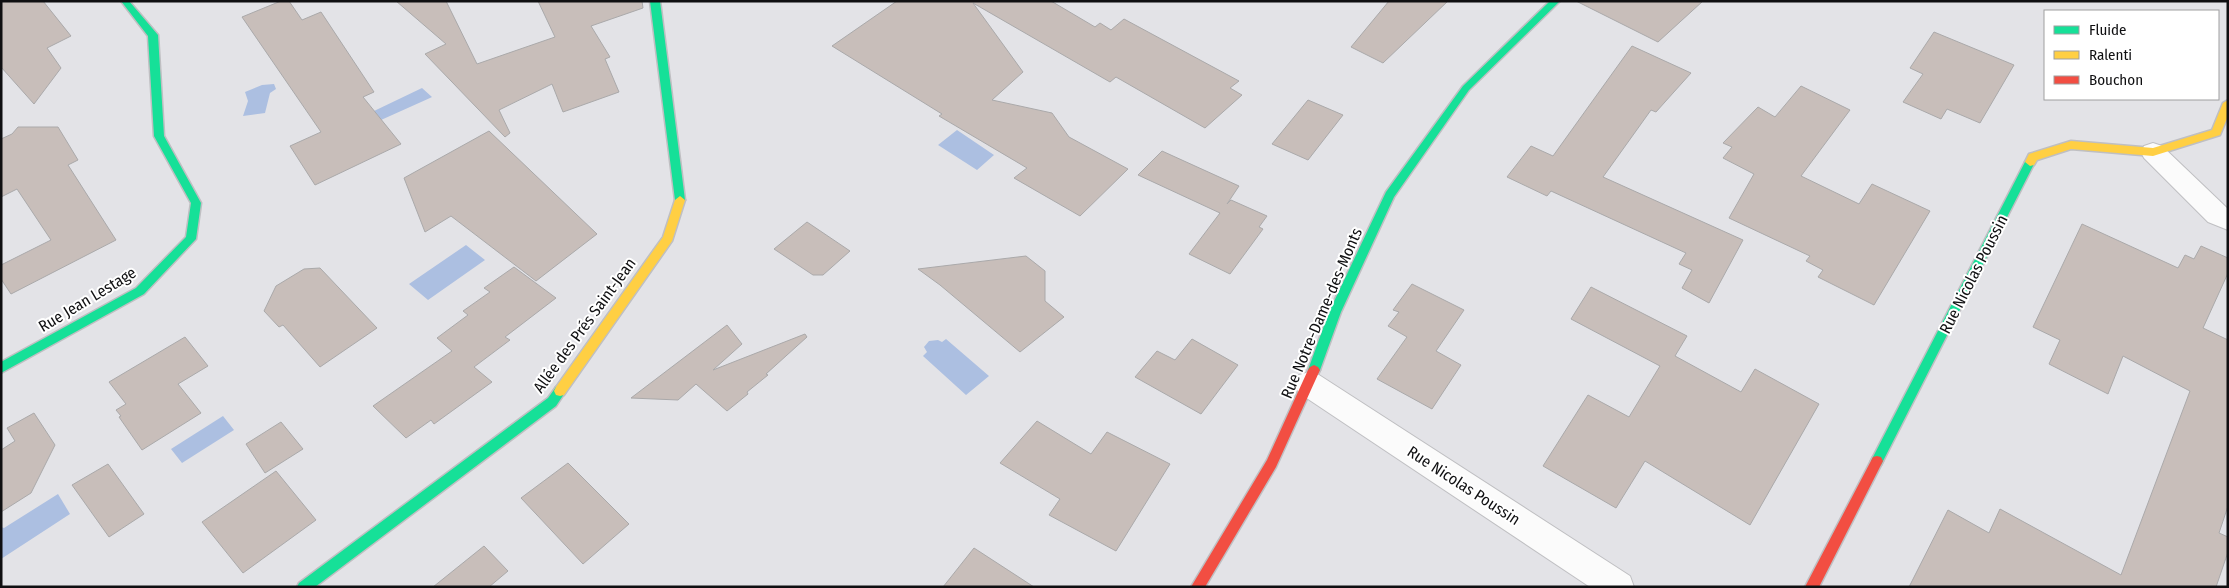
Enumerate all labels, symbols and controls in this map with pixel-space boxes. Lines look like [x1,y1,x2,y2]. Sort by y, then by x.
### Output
legend [2044,10,2219,100]
text: Fluide [2089,21,2126,39]
text: Ralenti [2089,46,2132,64]
text: Bouchon [2089,71,2143,89]
street label: Rue Nicolas Poussin [1935,212,2012,337]
street label: Rue Notre-Dame-des-Monts [1277,225,1366,401]
street label: Allée des Prés Saint-Jean [529,254,640,396]
street label: Rue Jean Lestage [35,263,140,336]
street label: Rue Nicolas Poussin [1404,442,1524,529]

